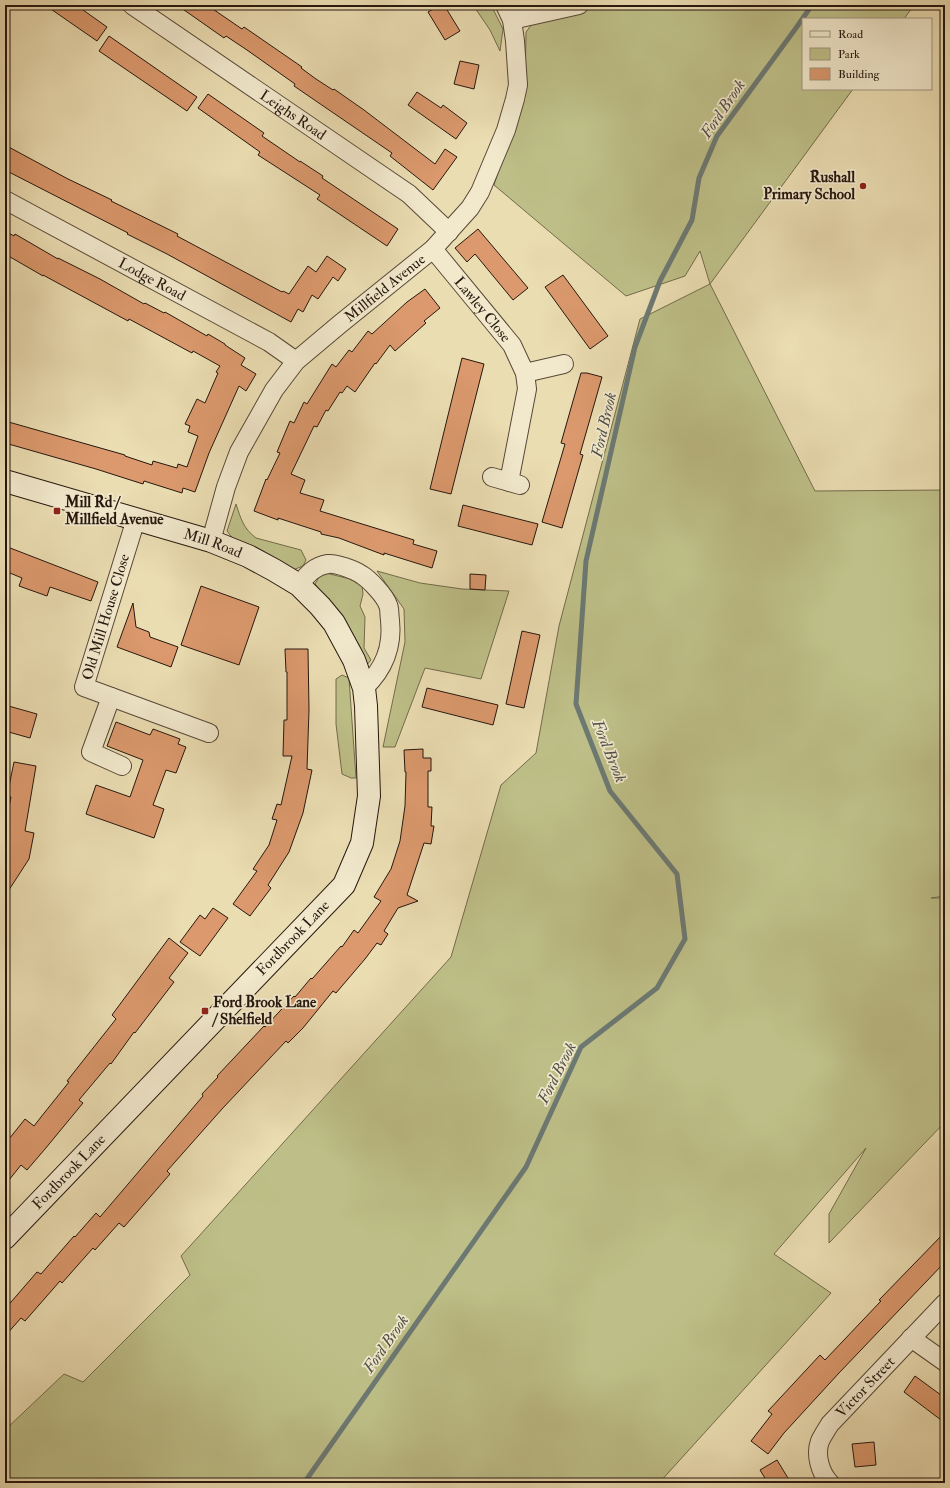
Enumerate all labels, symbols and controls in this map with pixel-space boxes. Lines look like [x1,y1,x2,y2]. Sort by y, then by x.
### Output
legend [802,18,932,90]
text: Road [838,27,863,42]
text: Park [838,47,860,62]
text: Building [838,67,881,82]
water label: Ford Brook [696,76,750,143]
street label: Leighs Road [256,86,330,145]
place label: Rushall Primary School [763,168,855,205]
marker: Rushall Primary School [858,181,868,191]
street label: Millfield Avenue [340,250,429,326]
street label: Lodge Road [115,253,190,305]
street label: Lawley Close [450,273,515,346]
water label: Ford Brook [587,390,621,461]
place label: Mill Rd / Millfield Avenue [64,493,164,529]
marker: Mill Rd / Millfield Avenue [52,506,62,516]
street label: Mill Road [182,524,246,562]
street label: Old Mill House Close [78,552,134,682]
water label: Ford Brook [587,716,631,786]
street label: Fordbrook Lane [252,896,334,980]
place label: Ford Brook Lane / Shelfield [211,993,317,1029]
marker: Ford Brook Lane / Shelfield [200,1006,210,1016]
water label: Ford Brook [533,1039,581,1108]
street label: Fordbrook Lane [28,1130,110,1214]
water label: Ford Brook [358,1311,413,1378]
street label: Victor Street [832,1352,899,1422]

